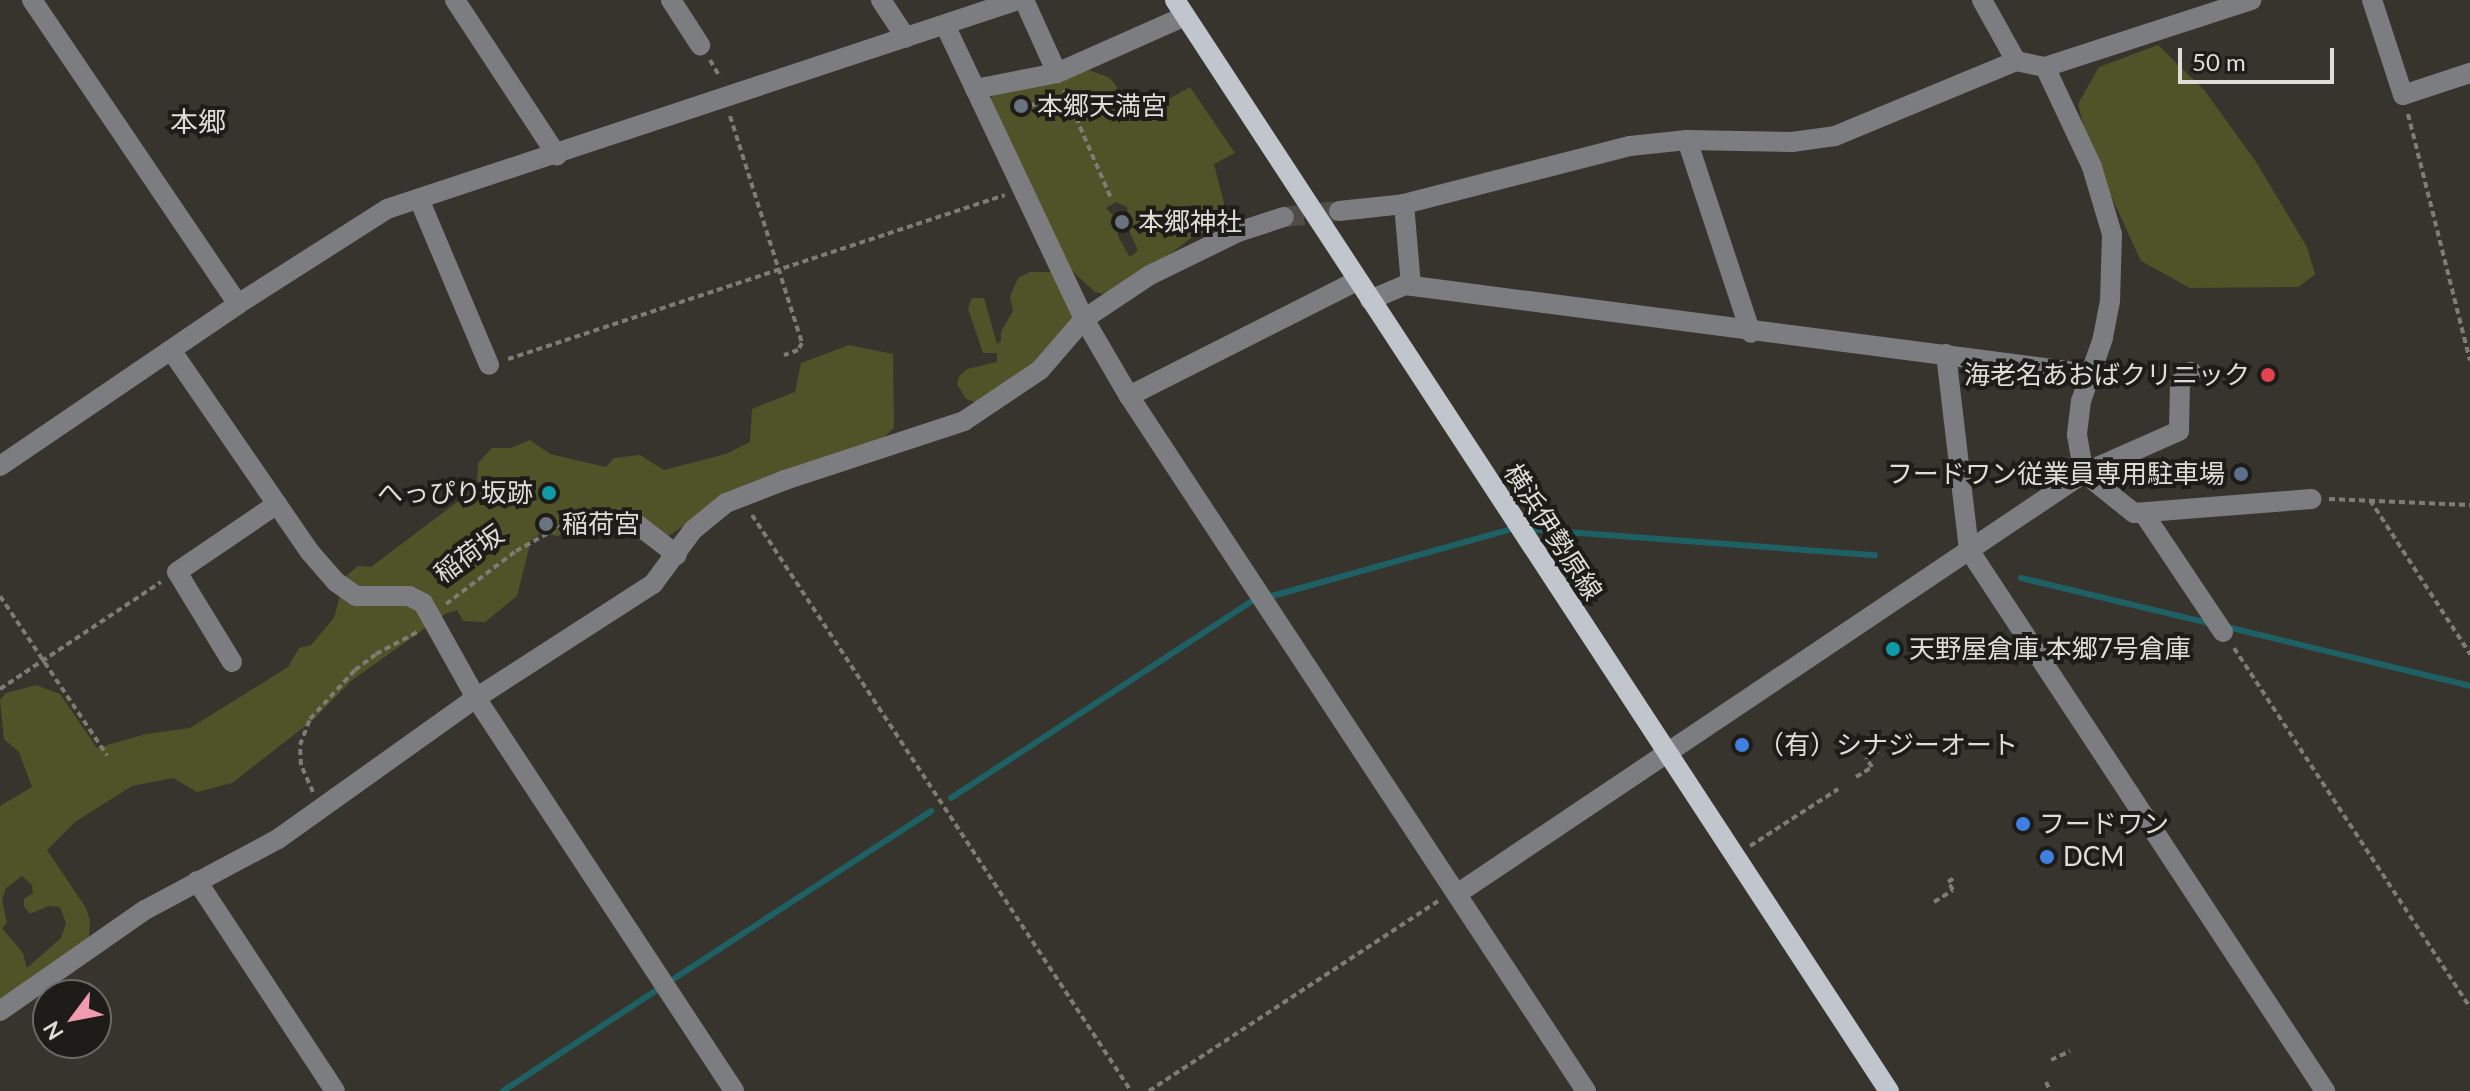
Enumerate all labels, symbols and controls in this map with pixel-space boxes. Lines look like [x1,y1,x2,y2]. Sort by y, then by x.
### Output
scale bar [2182,32,2338,82]
text: 50 m [2192,47,2246,76]
place label: 本郷天満宮 [1037,90,1167,122]
marker: 本郷天満宮 [1012,97,1030,115]
district label: 本郷 [170,104,226,138]
place label: 本郷神社 [1138,206,1242,238]
marker: 本郷神社 [1113,213,1131,231]
place label: 海老名あおばクリニック [1964,359,2250,391]
marker: 海老名あおばクリニック [2257,364,2279,386]
street label: 横浜伊勢原線 [1497,458,1609,606]
place label: フードワン従業員専用駐車場 [1887,458,2225,490]
marker: フードワン従業員専用駐車場 [2232,465,2250,483]
place label: へっぴり坂跡 [377,477,533,509]
marker: へっぴり坂跡 [540,484,558,502]
place label: 稲荷宮 [562,508,640,540]
marker: 稲荷宮 [537,515,555,533]
street label: 稲荷坂 [428,518,510,590]
place label: 天野屋倉庫 本郷7号倉庫 [1909,633,2191,665]
marker: 天野屋倉庫 本郷7号倉庫 [1884,640,1902,658]
place label: （有）シナジーオート [1758,729,2018,761]
marker: （有）シナジーオート [1733,736,1751,754]
place label: フードワン [2039,808,2169,840]
marker: フードワン [2014,815,2032,833]
place label: DCM [2063,841,2124,873]
marker: DCM [2038,848,2056,866]
north arrow [32,979,112,1059]
text: N [37,1017,69,1045]

